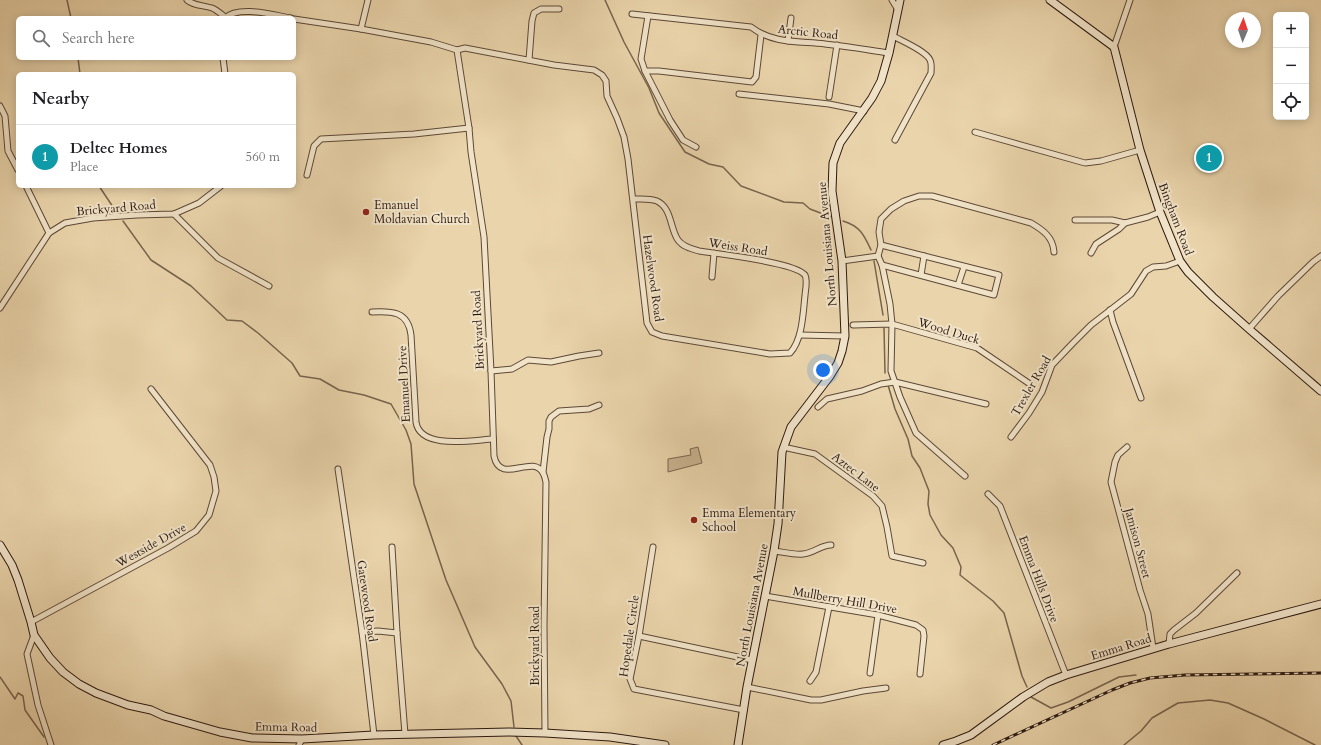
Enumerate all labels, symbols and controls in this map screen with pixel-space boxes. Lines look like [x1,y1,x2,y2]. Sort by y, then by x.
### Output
north arrow [1225,12,1261,48]
map controls [1273,12,1309,120]
button: + [1273,12,1309,48]
search box [16,16,296,60]
street label: Arctic Road [777,21,840,43]
icon: search [30,27,52,49]
text: Search here [62,28,135,48]
button: − [1273,48,1309,84]
button: locate [1273,84,1309,120]
text: Nearby [32,87,89,110]
text: Deltec Homes [70,138,167,158]
pin: 1 [1196,143,1222,173]
text: 1 [42,148,48,166]
text: 560 m [246,148,280,166]
text: Place [70,158,98,176]
street label: Bingham Road [1155,180,1197,258]
street label: North Louisiana Avenue [814,181,840,307]
street label: Brickyard Road [76,197,157,219]
place label: Emanuel Moldavian Church [374,197,470,227]
marker: Emanuel Moldavian Church [361,207,371,217]
street label: Hazelwood Road [639,233,667,323]
street label: Weiss Road [706,234,769,260]
street label: Brickyard Road [468,289,488,370]
street label: Wood Duck [915,314,983,348]
street label: Emanuel Drive [394,345,414,423]
street label: Trexler Road [1007,352,1055,419]
your location [813,360,833,380]
street label: Aztec Lane [829,449,883,495]
street label: Jamison Street [1120,504,1155,580]
place label: Emma Elementary School [702,505,797,535]
marker: Emma Elementary School [689,515,699,525]
street label: Westside Drive [112,519,189,571]
street label: Emma Hills Drive [1015,533,1063,625]
street label: North Louisiana Avenue [732,542,772,668]
street label: Gatewood Road [353,559,381,644]
street label: Mullberry Hill Drive [791,583,899,617]
street label: Hopedale Circle [615,594,643,678]
street label: Brickyard Road [527,606,543,686]
street label: Emma Road [1089,630,1154,664]
street label: Emma Road [255,718,318,736]

